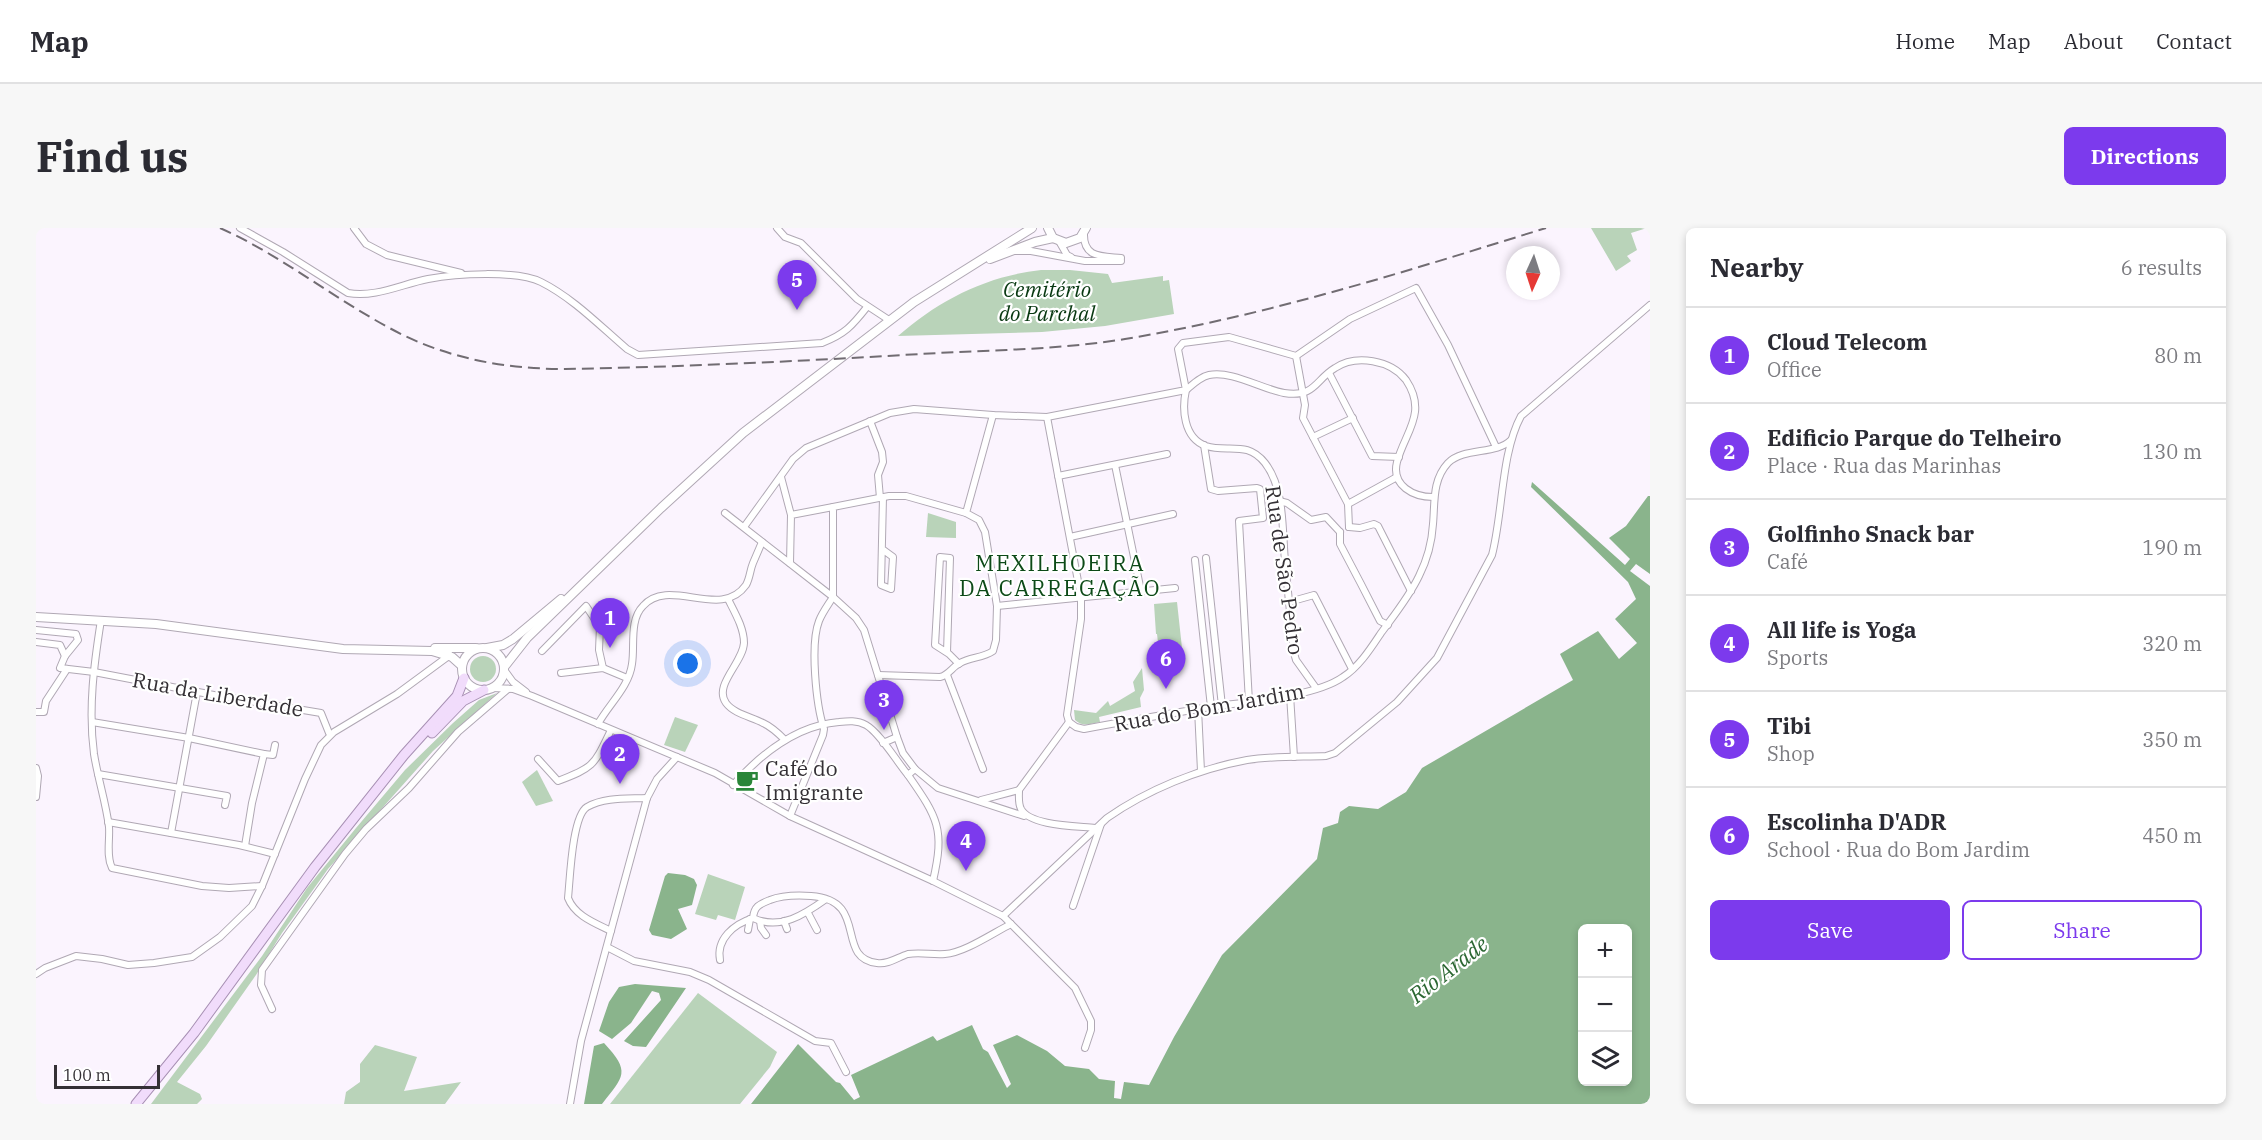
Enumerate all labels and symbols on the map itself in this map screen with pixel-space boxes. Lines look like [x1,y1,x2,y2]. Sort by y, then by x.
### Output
north arrow [1506,246,1560,300]
pin: 5 [778,260,816,310]
park label: Cemitério do Parchal [999,275,1096,327]
street label: Rua de São Pedro [1259,483,1311,657]
district label: MEXILHOEIRA DA CARREGAÇÃO [959,548,1161,602]
pin: 1 [590,598,630,648]
pin: 6 [1146,640,1186,689]
your location [673,649,702,678]
street label: Rua da Liberdade [130,665,306,723]
street label: Rua do Bom Jardim [1111,676,1307,738]
pin: 3 [864,680,904,730]
pin: 2 [600,734,640,784]
place label: Café do Imigrante [765,754,863,806]
cafe icon: Café do Imigrante [734,767,760,793]
pin: 4 [946,822,986,871]
water label: Rio Arade [1402,929,1494,1010]
scale bar [54,1062,160,1090]

